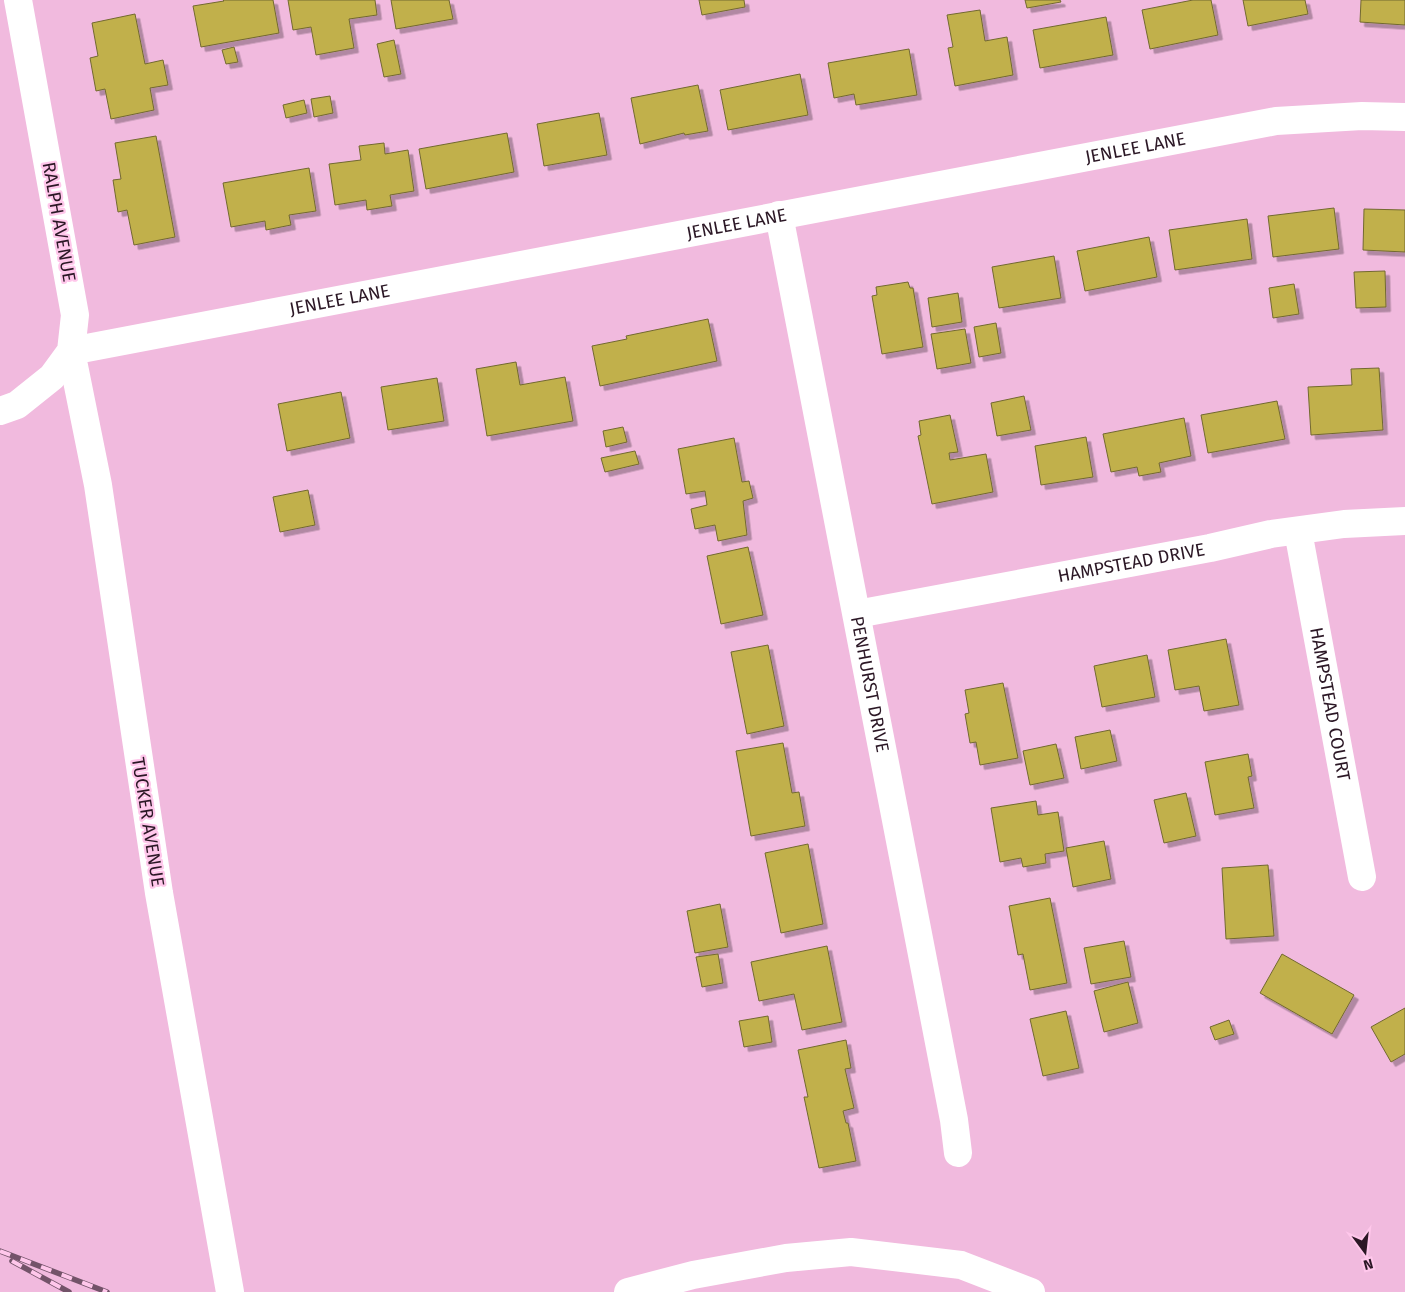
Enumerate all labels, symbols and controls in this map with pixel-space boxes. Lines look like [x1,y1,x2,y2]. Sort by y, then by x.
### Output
street label: JENLEE LANE [1083,128,1187,168]
street label: RALPH AVENUE [38,160,80,284]
street label: JENLEE LANE [684,204,789,244]
street label: JENLEE LANE [288,279,392,320]
street label: HAMPSTEAD DRIVE [1056,538,1207,587]
street label: PENHURST DRIVE [846,614,894,754]
street label: HAMPSTEAD COURT [1305,625,1355,783]
street label: TUCKER AVENUE [127,756,169,888]
north arrow [1340,1227,1390,1277]
text: N [1362,1255,1375,1273]

